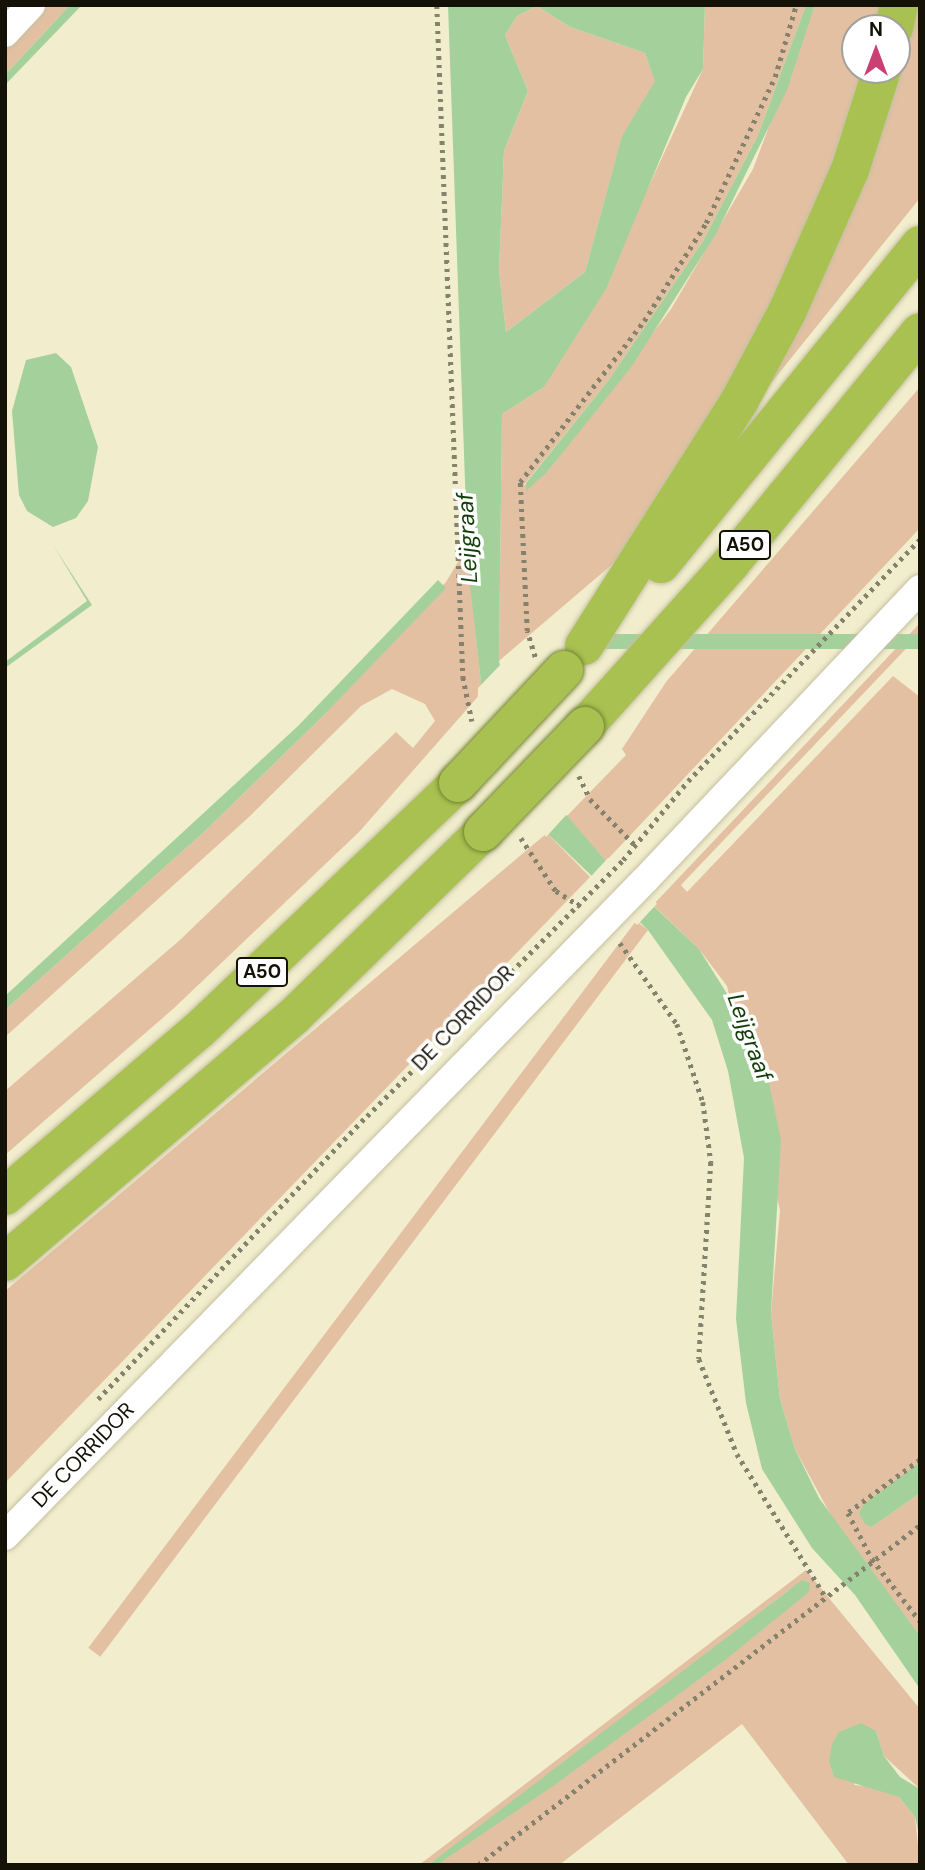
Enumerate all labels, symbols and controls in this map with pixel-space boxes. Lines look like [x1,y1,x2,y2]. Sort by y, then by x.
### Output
north arrow [841,14,911,84]
text: N [869,17,883,42]
water label: Leijgraaf [451,492,483,584]
road number: A50 [719,530,771,560]
road number: A50 [236,956,288,988]
street label: DE CORRIDOR [407,960,519,1076]
water label: Leijgraaf [722,990,778,1084]
street label: DE CORRIDOR [27,1397,139,1513]

